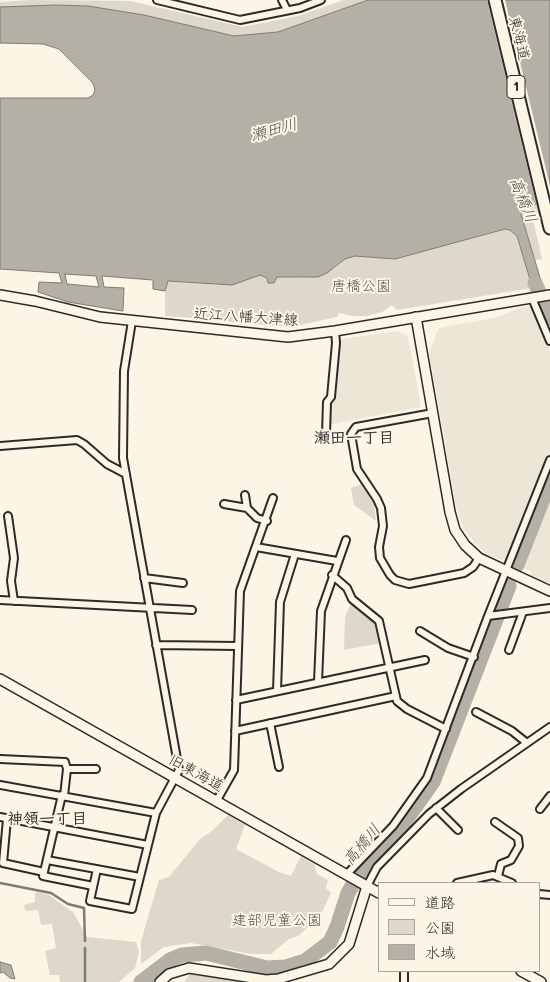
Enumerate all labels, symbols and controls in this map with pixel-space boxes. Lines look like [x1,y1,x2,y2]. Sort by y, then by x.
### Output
street label: 東海道 [505,14,533,62]
road number: 1 [507,75,525,98]
water label: 瀬田川 [248,115,300,145]
water label: 高橋川 [505,174,541,226]
park label: 唐橋公園 [331,277,391,295]
street label: 近江八幡大津線 [193,304,299,330]
district label: 瀬田一丁目 [314,428,394,448]
street label: 旧東海道 [165,751,227,795]
district label: 神領一丁目 [7,809,87,829]
water label: 高橋川 [339,820,385,870]
legend [378,882,540,972]
text: 道路 [425,892,455,912]
park label: 建部児童公園 [232,911,322,929]
text: 公園 [425,917,455,937]
text: 水域 [425,942,455,962]

